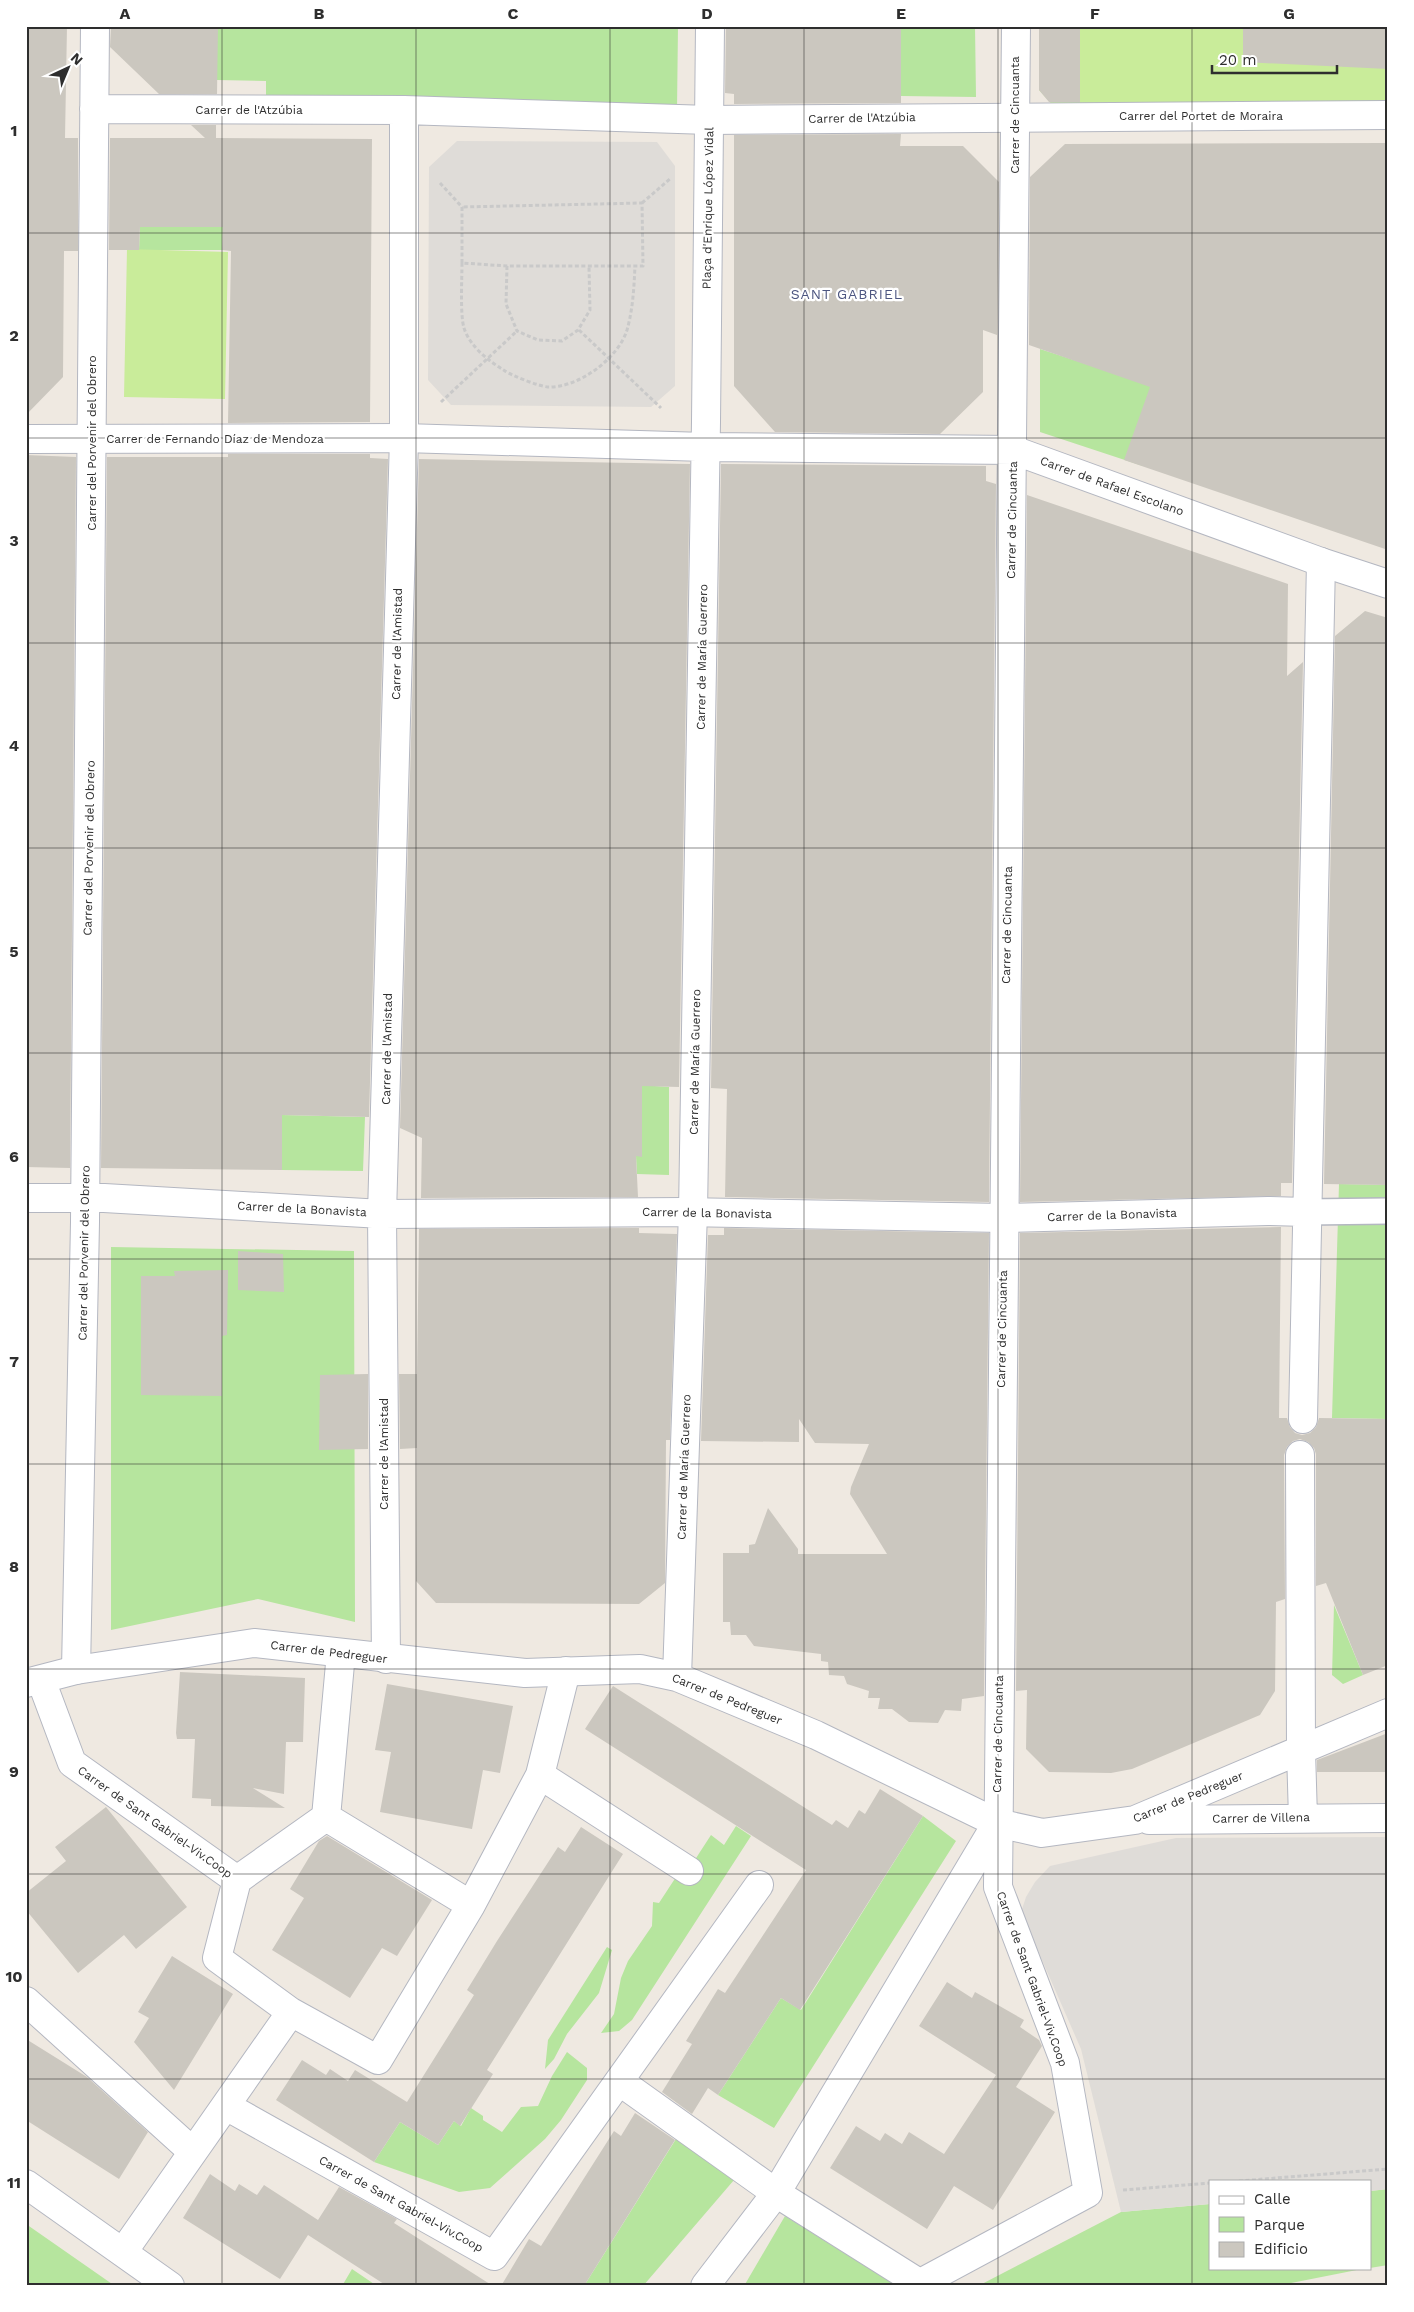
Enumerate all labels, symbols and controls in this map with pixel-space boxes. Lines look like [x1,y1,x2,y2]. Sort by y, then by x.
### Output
text: A [120,4,131,23]
text: B [314,4,325,23]
text: C [508,4,519,23]
text: D [701,4,713,23]
text: E [896,4,906,23]
text: F [1090,4,1100,23]
text: G [1283,4,1295,23]
north arrow [42,42,92,92]
scale bar [1212,42,1336,74]
text: N [68,49,86,68]
text: 20 m [1219,51,1257,69]
street label: Carrer de Cincuanta [1008,56,1022,174]
street label: Carrer de l'Atzúbia [195,103,303,117]
street label: Carrer del Portet de Moraira [1119,109,1283,123]
street label: Carrer de l'Atzúbia [808,110,916,126]
text: 1 [11,121,17,140]
street label: Plaça d'Enrique López Vidal [700,126,716,289]
district label: SANT GABRIEL [791,286,903,302]
text: 2 [9,326,19,345]
street label: Carrer del Porvenir del Obrero [85,355,99,531]
street label: Carrer de Fernando Díaz de Mendoza [106,432,324,446]
street label: Carrer de Rafael Escolano [1038,453,1186,519]
street label: Carrer de Cincuanta [1004,461,1020,579]
text: 3 [9,531,19,550]
street label: Carrer de María Guerrero [694,584,710,730]
street label: Carrer de l'Amistad [389,588,405,700]
text: 4 [9,736,19,755]
street label: Carrer del Porvenir del Obrero [80,760,98,936]
street label: Carrer de Cincuanta [999,866,1015,984]
text: 5 [9,942,19,961]
street label: Carrer de María Guerrero [687,989,703,1135]
street label: Carrer de l'Amistad [379,993,395,1105]
text: 6 [9,1147,19,1166]
street label: Carrer del Porvenir del Obrero [75,1165,93,1341]
street label: Carrer de la Bonavista [237,1199,367,1219]
street label: Carrer de la Bonavista [642,1205,772,1221]
street label: Carrer de la Bonavista [1047,1206,1177,1224]
street label: Carrer de Cincuanta [994,1270,1010,1388]
text: 7 [9,1352,19,1371]
street label: Carrer de María Guerrero [674,1394,694,1540]
street label: Carrer de l'Amistad [377,1398,391,1510]
text: 8 [9,1557,19,1576]
street label: Carrer de Pedreguer [270,1638,388,1666]
street label: Carrer de Pedreguer [670,1670,784,1728]
street label: Carrer de Cincuanta [990,1675,1006,1793]
text: 9 [9,1762,19,1781]
street label: Carrer de Sant Gabriel-Viv.Coop [75,1763,235,1881]
street label: Carrer de Pedreguer [1131,1768,1245,1826]
street label: Carrer de Villena [1212,1810,1310,1826]
street label: Carrer de Sant Gabriel-Viv.Coop [994,1889,1070,2069]
text: 10 [5,1967,23,1986]
street label: Carrer de Sant Gabriel-Viv.Coop [316,2153,486,2255]
text: 11 [7,2173,21,2192]
legend [1209,2180,1372,2270]
text: Calle [1254,2190,1291,2208]
text: Parque [1254,2216,1305,2234]
text: Edificio [1254,2240,1308,2258]

